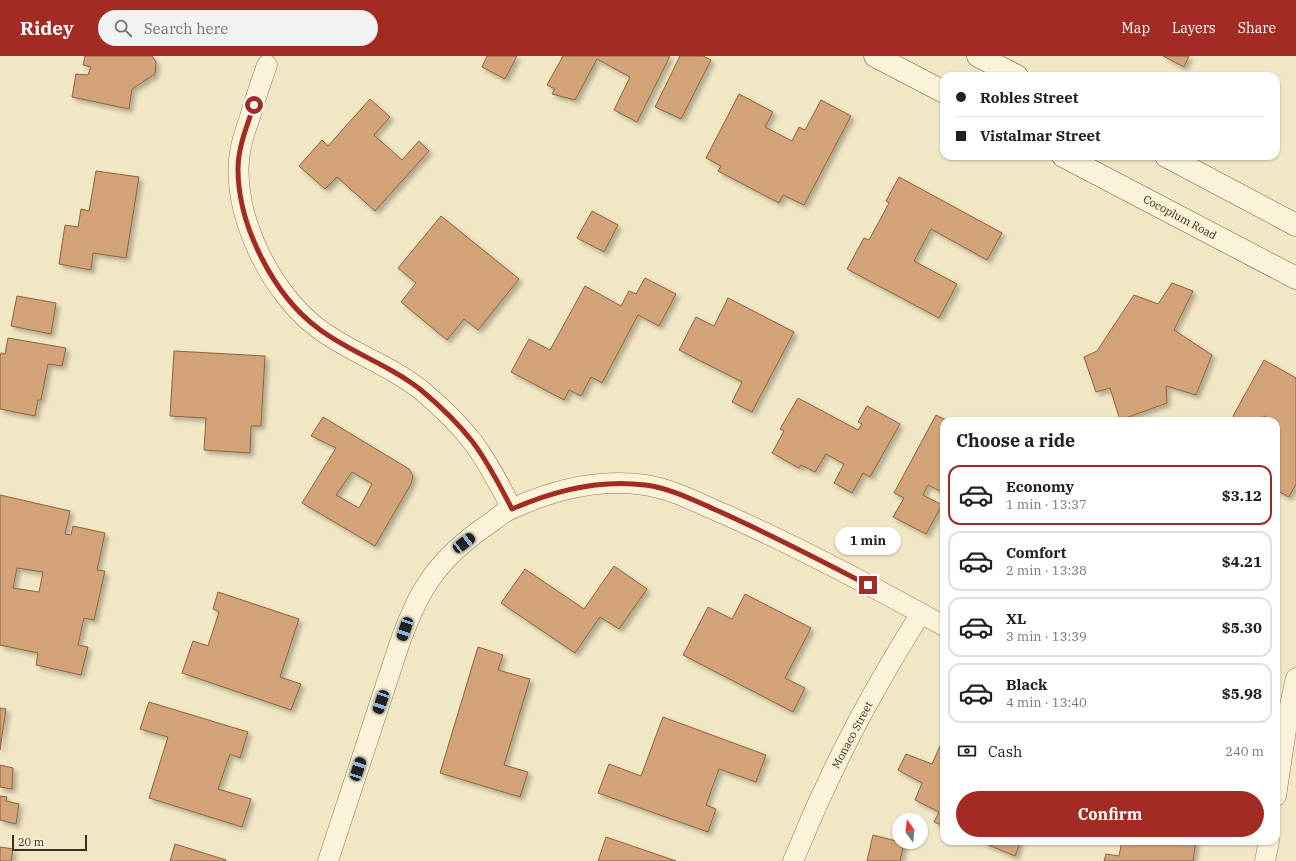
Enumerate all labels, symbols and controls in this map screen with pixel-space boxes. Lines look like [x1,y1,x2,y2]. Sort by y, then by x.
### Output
search box [98,10,378,46]
text: Ridey [20,16,74,40]
icon: search [112,17,134,39]
text: Search here [144,19,228,38]
text: Map [1122,19,1150,37]
text: Layers [1172,19,1216,37]
text: Share [1238,19,1276,37]
text: Robles Street [980,88,1078,107]
route start [245,96,263,114]
text: Vistalmar Street [980,126,1101,145]
street label: Cocoplum Road [1141,192,1219,242]
text: Choose a ride [956,429,1075,452]
icon: car [958,477,994,513]
text: Economy [1006,477,1074,496]
text: $3.12 [1222,486,1262,505]
text: 1 min · 13:37 [1006,496,1087,513]
callout: 1 min [835,527,901,555]
car [451,531,477,555]
text: 1 min [850,532,886,549]
icon: car [958,543,994,579]
text: Comfort [1006,543,1066,562]
text: $4.21 [1222,552,1262,571]
text: 2 min · 13:38 [1006,562,1087,579]
route end [859,576,877,594]
icon: car [958,609,994,645]
text: XL [1006,609,1026,628]
car [395,616,415,642]
text: $5.30 [1222,618,1262,637]
text: 3 min · 13:39 [1006,628,1087,645]
icon: car [958,675,994,711]
text: Black [1006,675,1047,694]
text: $5.98 [1222,684,1262,703]
car [371,689,391,715]
text: 4 min · 13:40 [1006,694,1087,711]
street label: Monaco Street [828,699,876,771]
icon: cash [956,740,978,762]
text: Cash [988,742,1022,761]
text: 240 m [1225,743,1264,760]
car [349,756,367,782]
button: Confirm [956,791,1264,837]
north arrow [892,813,928,849]
map controls [892,813,928,849]
scale bar [12,833,87,852]
text: 20 m [18,835,44,849]

